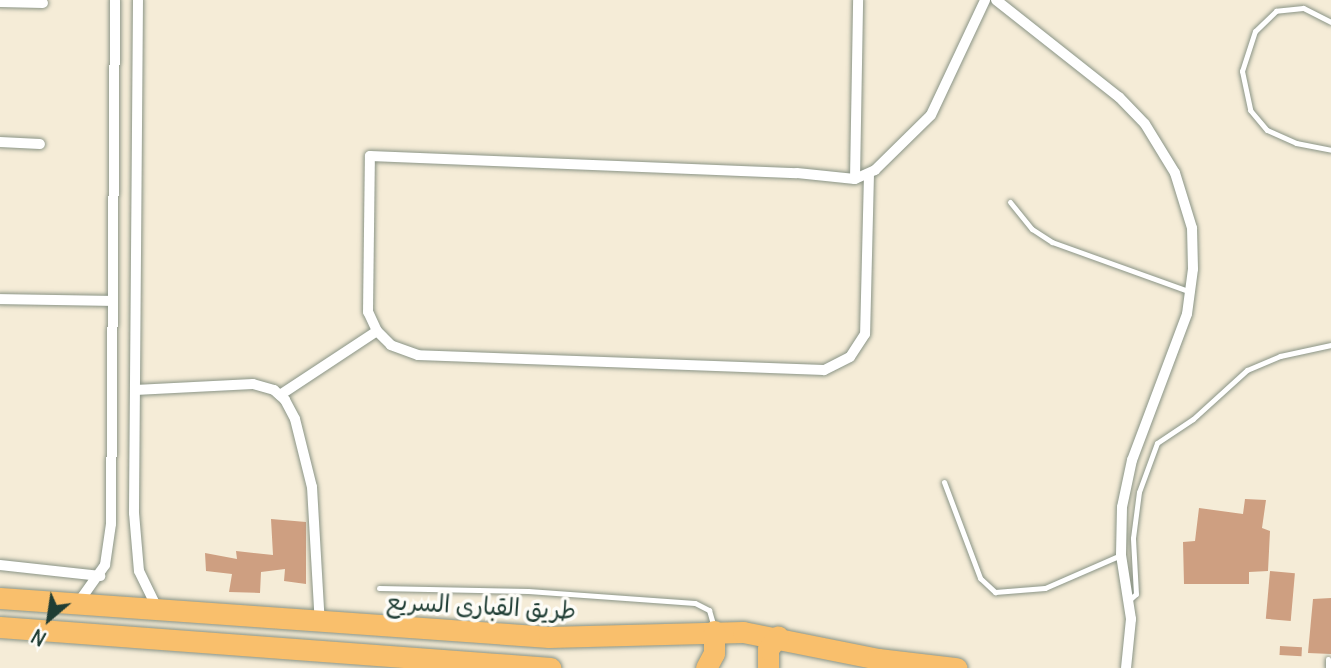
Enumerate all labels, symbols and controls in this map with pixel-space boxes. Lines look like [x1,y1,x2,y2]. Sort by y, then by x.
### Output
north arrow [14,584,84,654]
street label: طريق القبارى السريع [385,587,577,625]
text: N [27,624,50,651]

